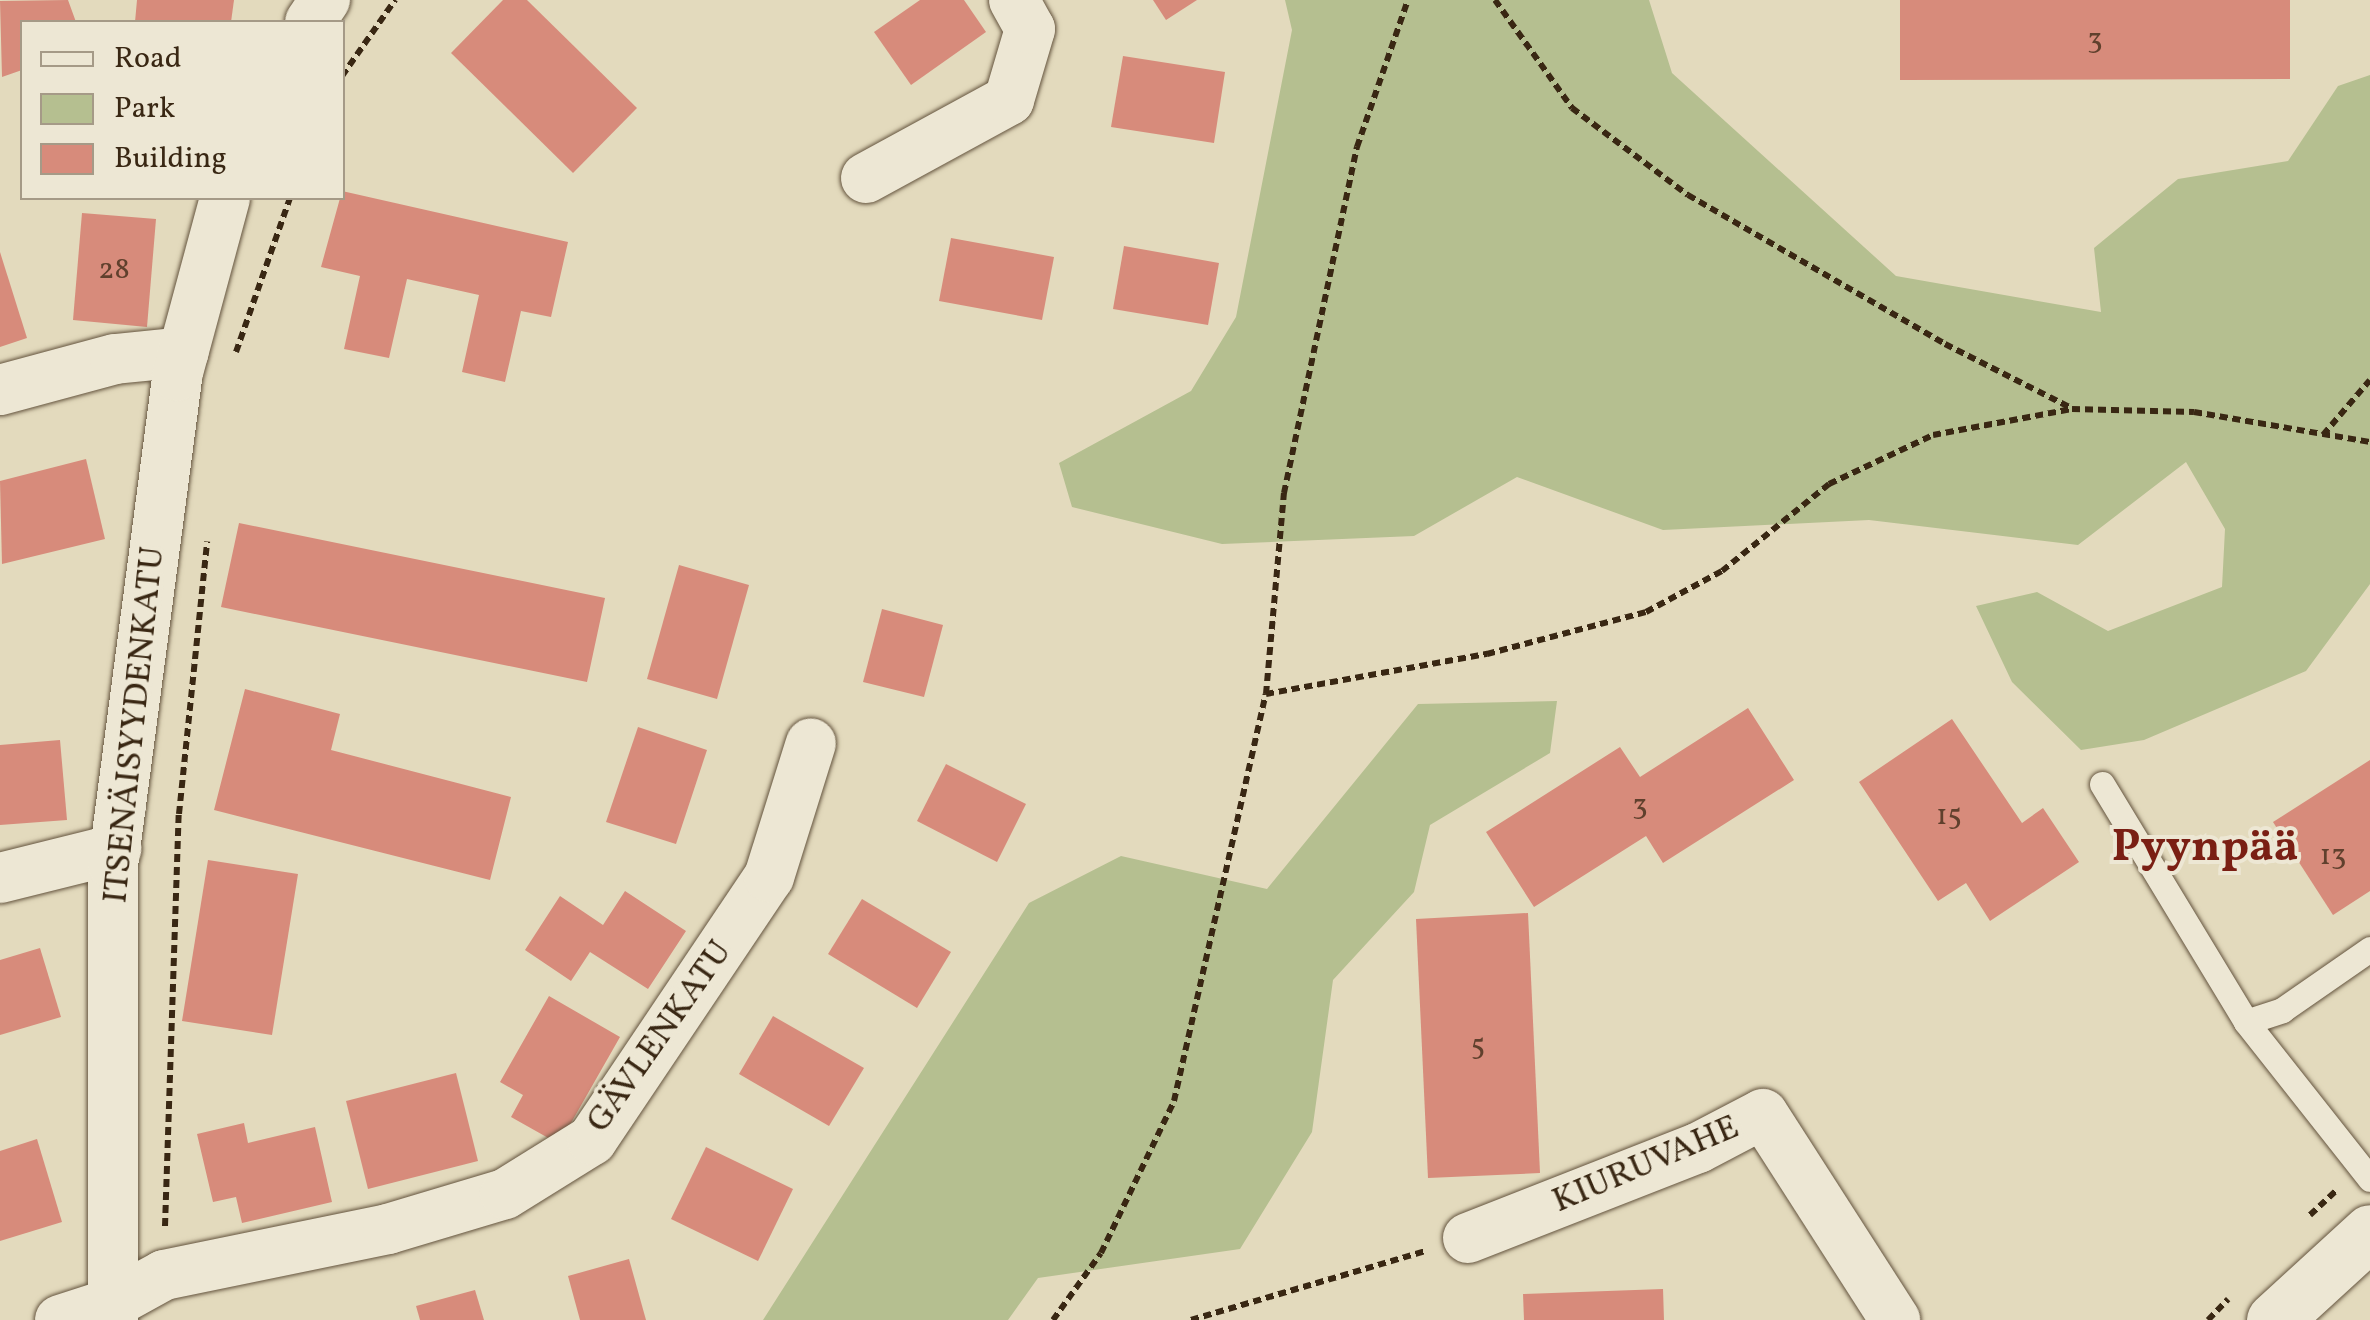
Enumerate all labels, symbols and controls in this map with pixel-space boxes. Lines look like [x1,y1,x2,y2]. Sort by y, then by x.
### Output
legend [20,20,345,200]
house number: 3 [2087,22,2103,58]
text: Road [114,38,182,80]
text: Park [114,88,175,130]
text: Building [114,138,227,180]
house number: 28 [98,252,130,288]
street label: ITSENÄISYYDENKATU [95,545,175,905]
house number: 3 [1632,788,1648,824]
house number: 15 [1936,798,1962,834]
district label: Pyynpää [2112,822,2298,876]
house number: 13 [2319,838,2347,874]
street label: GÄVLENKATU [578,933,742,1141]
house number: 5 [1471,1028,1485,1064]
street label: KIURUVAHE [1546,1107,1746,1223]

